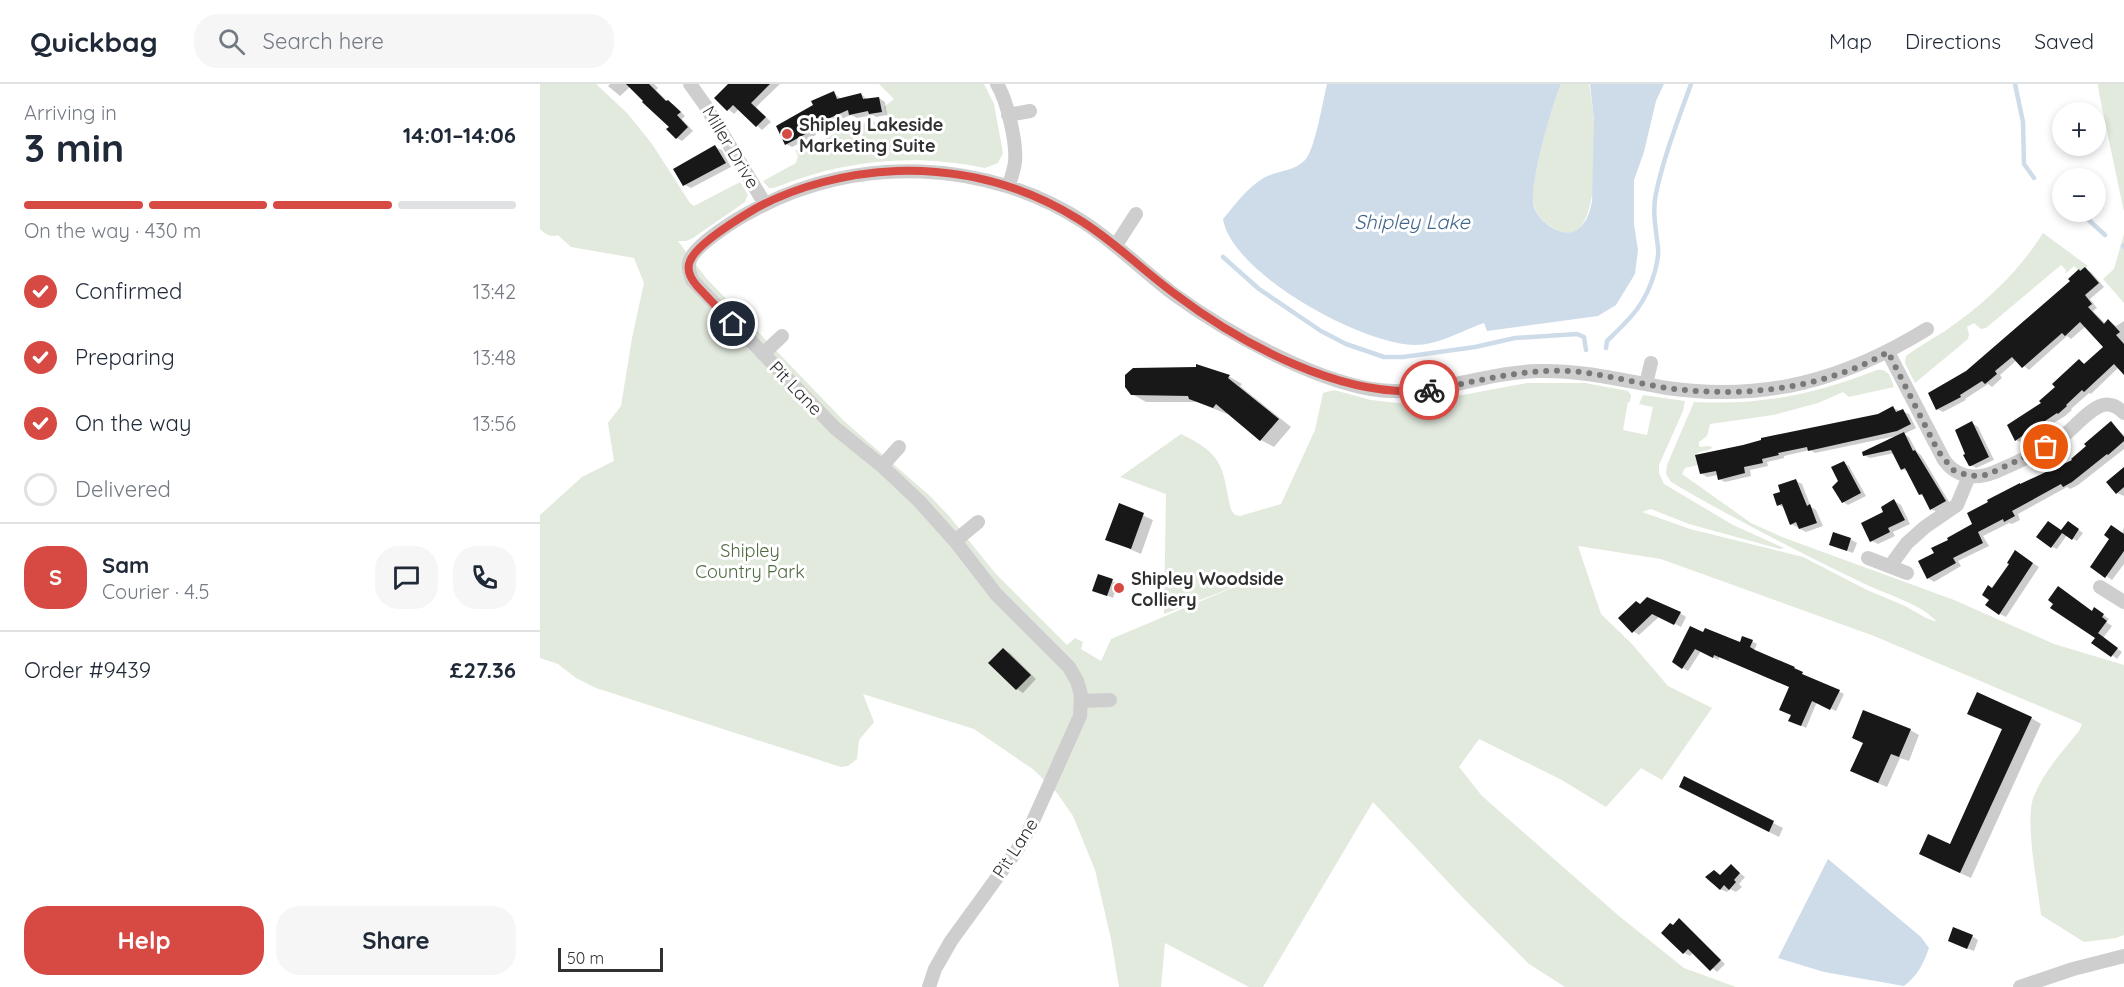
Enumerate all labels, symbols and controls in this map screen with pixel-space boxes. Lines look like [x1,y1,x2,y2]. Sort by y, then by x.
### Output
search box [194,14,614,68]
text: Quickbag [30,24,158,59]
icon: search [215,25,248,58]
text: Search here [263,27,384,55]
text: Map [1829,28,1872,54]
text: Directions [1905,28,2001,54]
text: Saved [2034,28,2094,54]
text: Arriving in [24,100,117,125]
street label: Miller Drive [697,102,765,192]
map controls [2052,102,2106,222]
button: + [2052,102,2106,156]
place label: Shipley Lakeside Marketing Suite [799,113,943,157]
text: 14:01–14:06 [403,121,516,149]
text: 3 min [24,123,124,172]
marker: Shipley Lakeside Marketing Suite [780,127,794,141]
button: − [2052,168,2106,222]
water label: Shipley Lake [1354,209,1471,234]
text: On the way · 430 m [24,218,201,243]
icon: check [24,275,57,308]
text: Confirmed [75,277,182,305]
text: 13:42 [473,279,516,304]
pin [707,298,758,349]
icon: home [716,307,749,340]
icon: check [24,341,57,374]
text: Preparing [75,343,175,371]
text: 13:48 [473,345,516,370]
street label: Pit Lane [765,356,827,420]
courier [1399,360,1459,420]
icon: bike [1413,374,1446,407]
icon: check [24,407,57,440]
text: On the way [75,409,191,437]
text: 13:56 [473,411,516,436]
pin [2020,421,2071,472]
icon: bag [2029,430,2062,463]
text: Delivered [75,475,171,503]
park label: Shipley Country Park [695,539,805,583]
button: chat [375,546,438,609]
button: phone [453,546,516,609]
text: Sam [102,551,149,579]
text: S [49,563,62,591]
place label: Shipley Woodside Colliery [1131,567,1284,611]
text: Courier · 4.5 [102,579,209,604]
marker: Shipley Woodside Colliery [1112,581,1126,595]
text: Order #9439 [24,656,151,684]
text: £27.36 [450,656,516,684]
street label: Pit Lane [987,814,1043,882]
button: Help [24,906,264,975]
button: Share [276,906,516,975]
scale bar [558,945,663,972]
text: 50 m [567,948,604,968]

